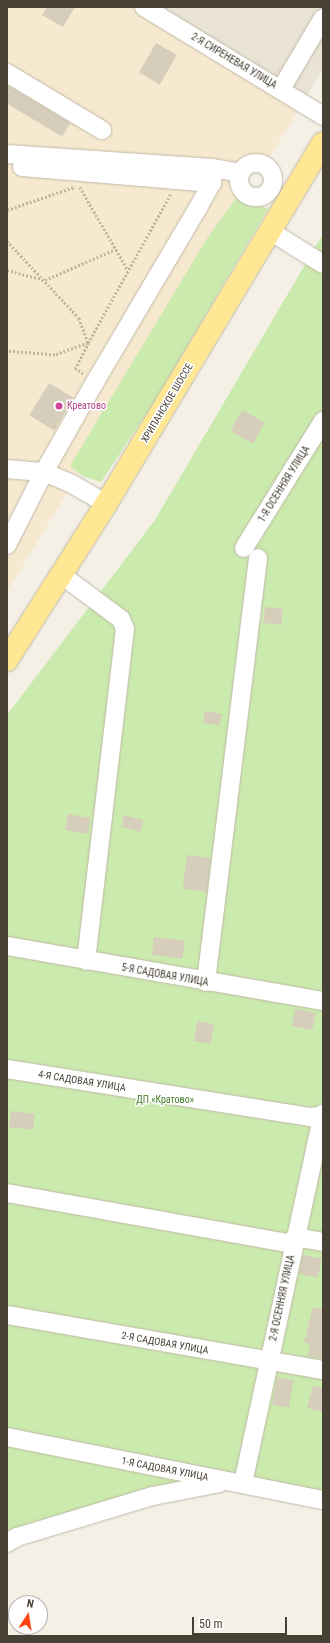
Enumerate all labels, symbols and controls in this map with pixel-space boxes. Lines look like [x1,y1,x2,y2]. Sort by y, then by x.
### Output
street label: 2-Я СИРЕНЕВАЯ УЛИЦА [189,31,279,91]
street label: ХРИПАНСКОЕ ШОССЕ [139,361,195,445]
place label: Креатово [67,400,106,412]
marker: Креатово [54,401,64,411]
street label: 1-Я ОСЕННЯЯ УЛИЦА [256,444,312,524]
street label: 5-Я САДОВАЯ УЛИЦА [120,961,210,989]
street label: 4-Я САДОВАЯ УЛИЦА [37,1068,127,1094]
park label: ДП «Кратово» [136,1094,194,1106]
street label: 2-Я ОСЕННЯЯ УЛИЦА [267,1254,297,1342]
street label: 2-Я САДОВАЯ УЛИЦА [120,1329,210,1357]
street label: 1-Я САДОВАЯ УЛИЦА [121,1455,209,1483]
north arrow [8,1595,48,1635]
text: N [26,1597,35,1611]
scale bar [194,1609,289,1635]
text: 50 m [199,1617,223,1631]

